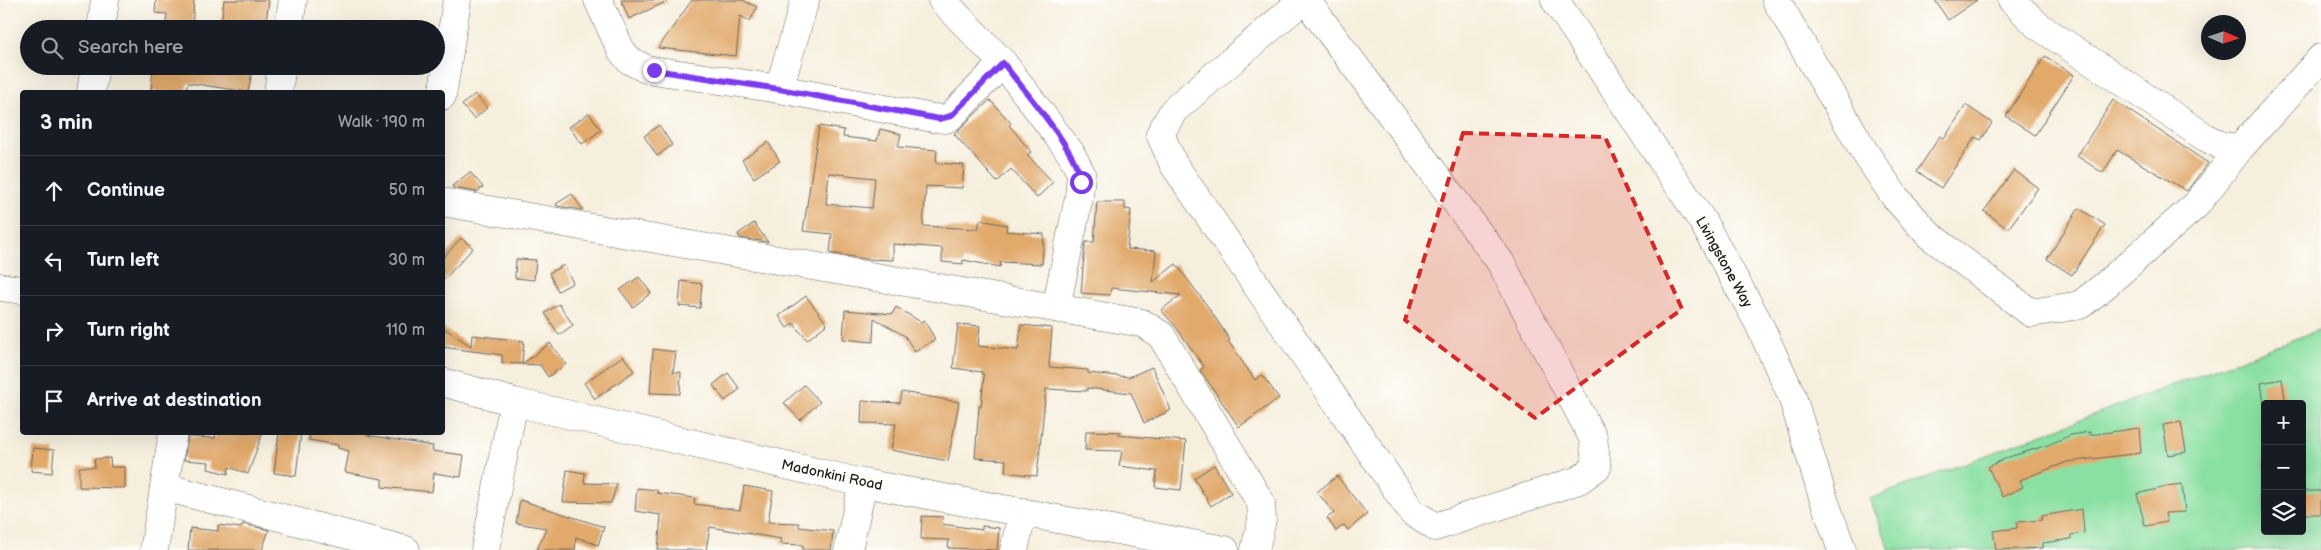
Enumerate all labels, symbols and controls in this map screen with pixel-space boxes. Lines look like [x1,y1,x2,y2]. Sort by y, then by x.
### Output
north arrow [2201,15,2246,60]
search box [20,20,445,75]
icon: search [38,34,66,62]
text: Search here [78,36,183,59]
route end [643,59,666,82]
text: 3 min [40,110,93,135]
text: Walk · 190 m [338,113,425,132]
route start [1070,171,1093,194]
icon: ahead [40,177,68,205]
text: Continue [87,179,165,202]
text: 50 m [389,181,425,200]
street label: Livingstone Way [1692,214,1756,311]
icon: left [40,247,68,275]
text: Turn left [87,249,159,272]
text: 30 m [388,251,425,270]
icon: right [40,317,68,345]
text: Turn right [87,319,170,342]
text: 110 m [386,321,425,340]
icon: arrive [40,387,68,415]
text: Arrive at destination [87,389,262,412]
map controls [2261,400,2306,535]
button: + [2261,400,2306,445]
button: − [2261,445,2306,490]
street label: Madonkini Road [780,456,884,494]
button: layers [2261,490,2306,535]

